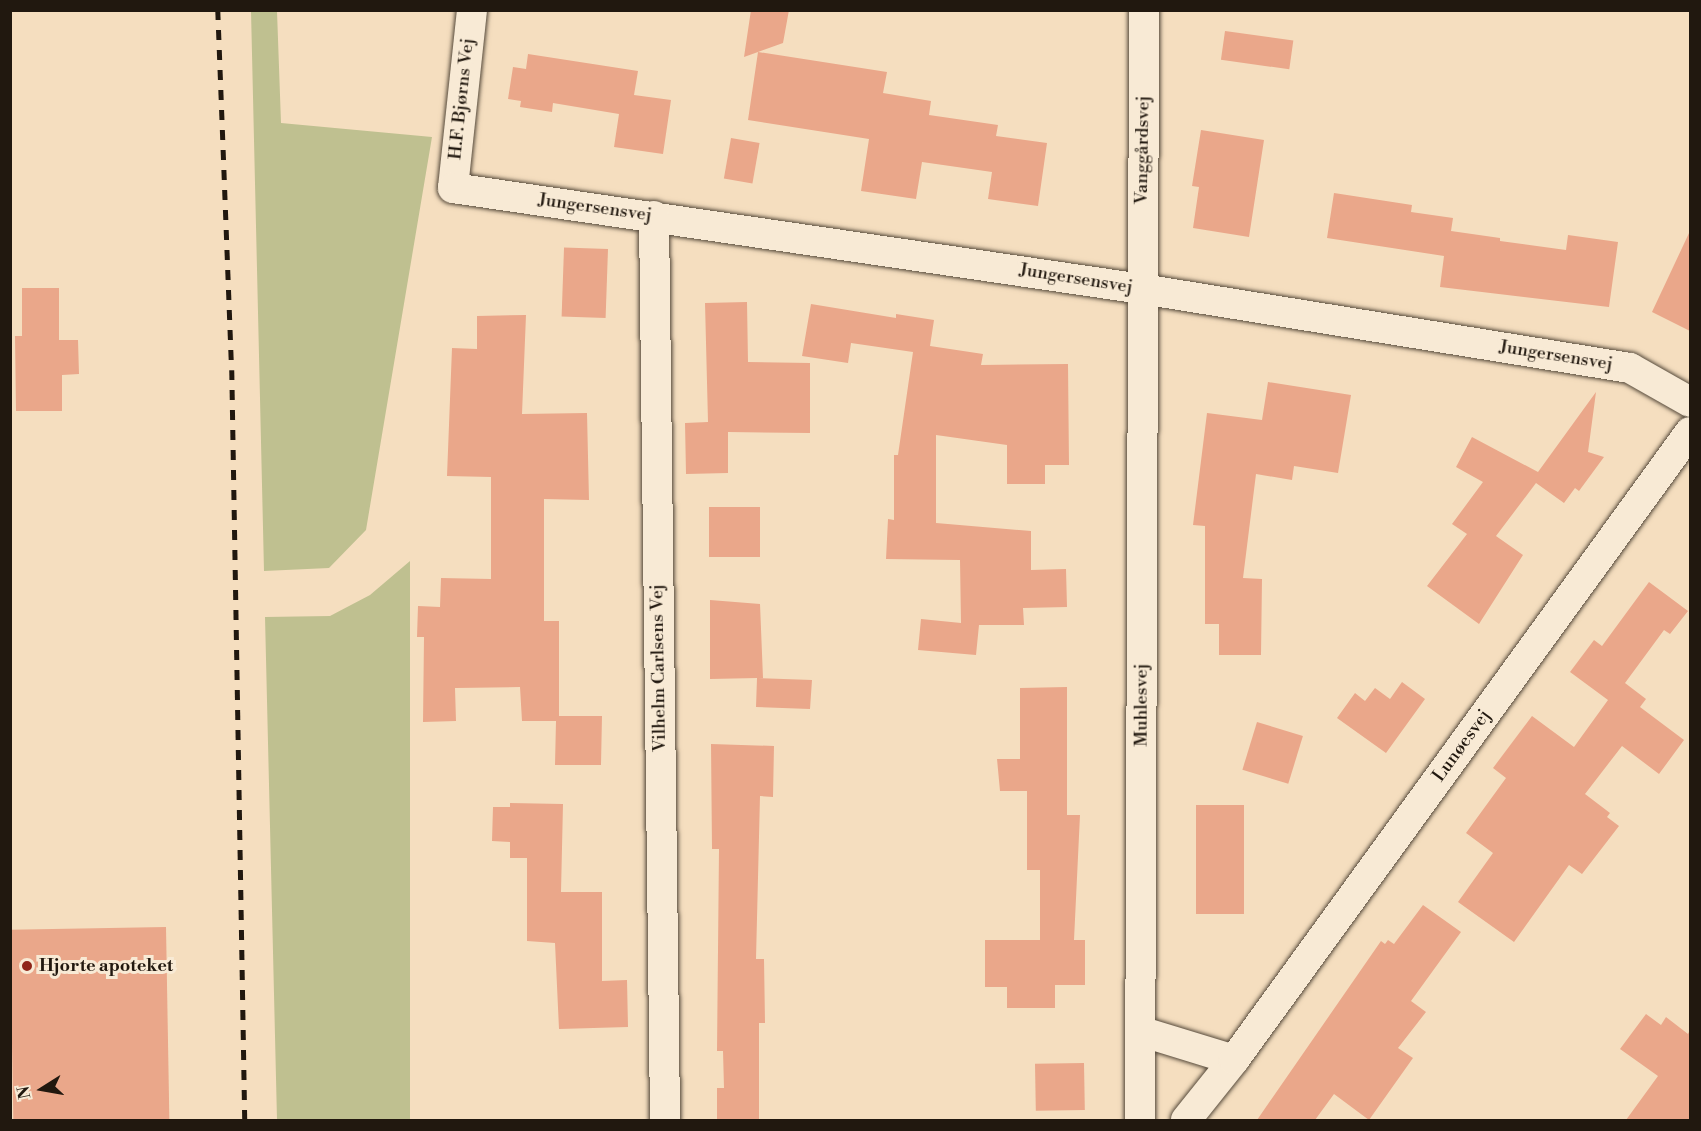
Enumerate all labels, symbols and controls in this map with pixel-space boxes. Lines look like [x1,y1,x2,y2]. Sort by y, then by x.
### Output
street label: H.F. Bjørns Vej [445,37,479,161]
street label: Vanggårdsvej [1131,95,1155,205]
street label: Jungersensvej [537,189,653,227]
street label: Jungersensvej [1018,259,1134,299]
street label: Jungersensvej [1498,336,1614,376]
street label: Vilhelm Carlsens Vej [647,584,671,752]
street label: Muhlesvej [1131,663,1153,747]
street label: Lunøesvej [1429,706,1495,786]
place label: Hjorte apoteket [39,955,173,977]
marker: Hjorte apoteket [20,959,34,973]
north arrow [12,1059,72,1119]
text: N [13,1084,35,1101]

